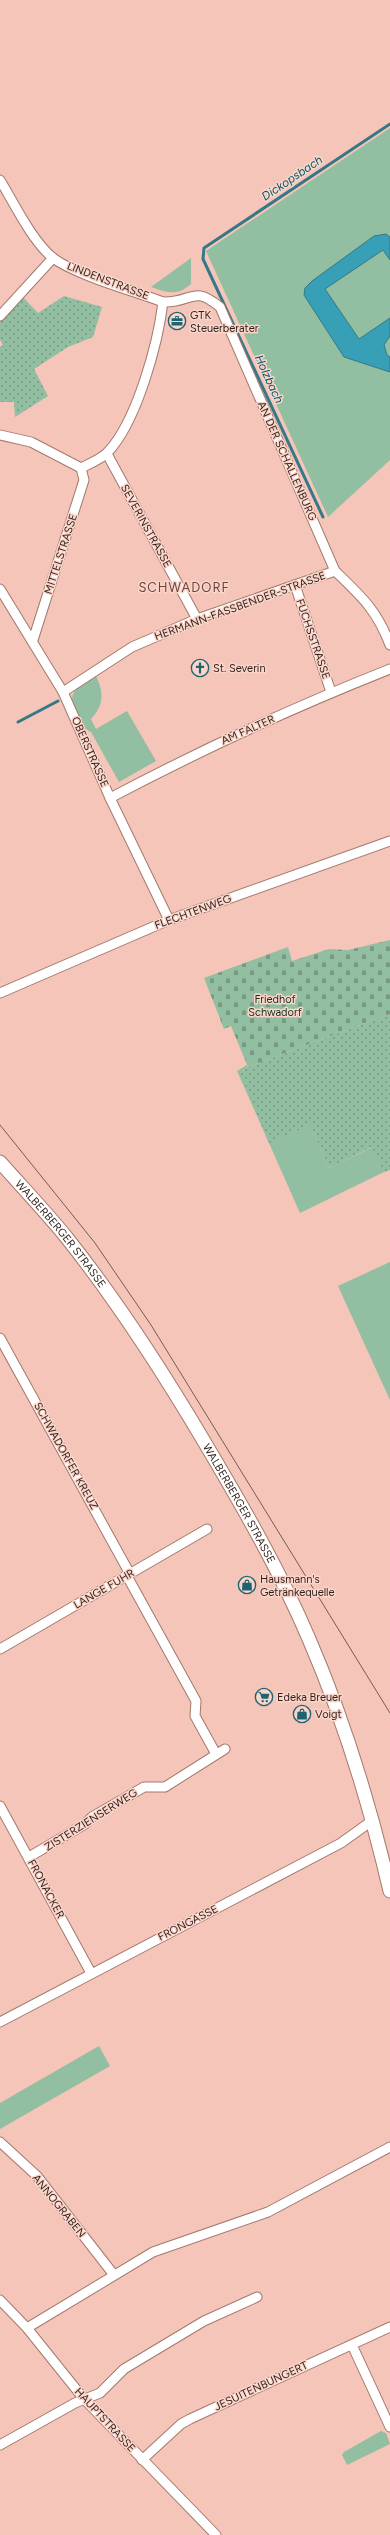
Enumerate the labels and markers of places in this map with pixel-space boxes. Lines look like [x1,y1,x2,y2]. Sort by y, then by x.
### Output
place label: GTK Steuerberater [190,309,259,335]
office icon: GTK Steuerberater [167,311,187,331]
church icon: St. Severin [190,658,210,678]
place label: St. Severin [213,662,266,675]
place label: Hausmann's Getränkequelle [260,1573,335,1599]
shop icon: Hausmann's Getränkequelle [237,1575,257,1595]
supermarket icon: Edeka Breuer [254,1687,274,1707]
place label: Edeka Breuer [277,1691,342,1704]
shop icon: Voigt [292,1704,312,1724]
place label: Voigt [315,1708,342,1721]

